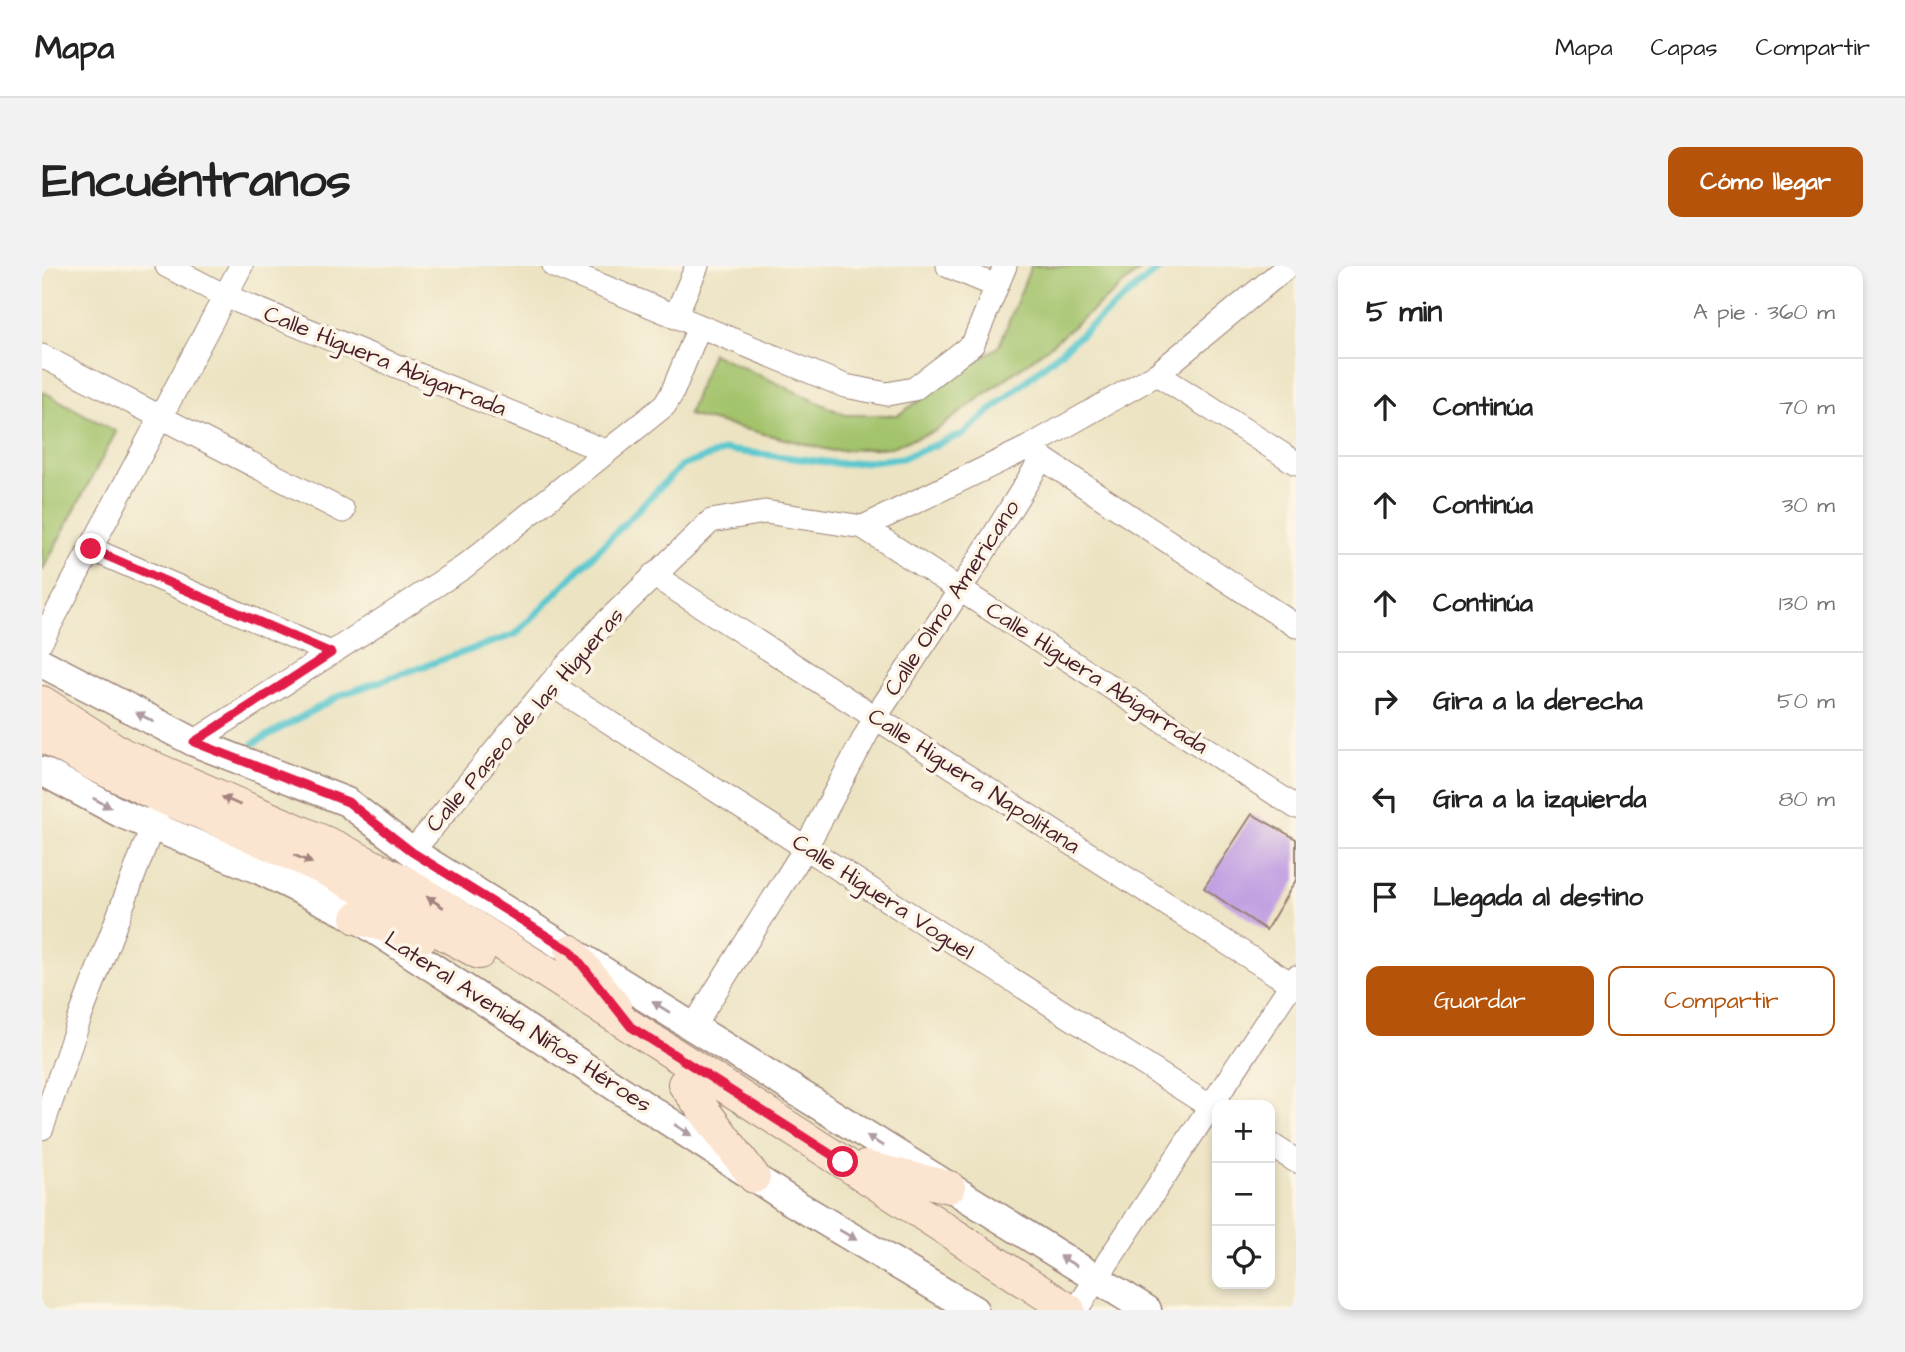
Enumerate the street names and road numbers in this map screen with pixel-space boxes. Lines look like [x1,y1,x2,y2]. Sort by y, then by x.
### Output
street label: Calle Higuera Abigarrada [258,298,511,425]
street label: Calle Olmo Americano [877,494,1028,702]
street label: Calle Higuera Abigarrada [979,594,1215,763]
street label: Calle Paseo de las Higueras [418,601,632,840]
street label: Calle Higuera Napolitana [861,700,1087,863]
street label: Calle Higuera Voguel [785,826,980,969]
street label: Lateral Avenida Niños Héroes [378,923,658,1121]

